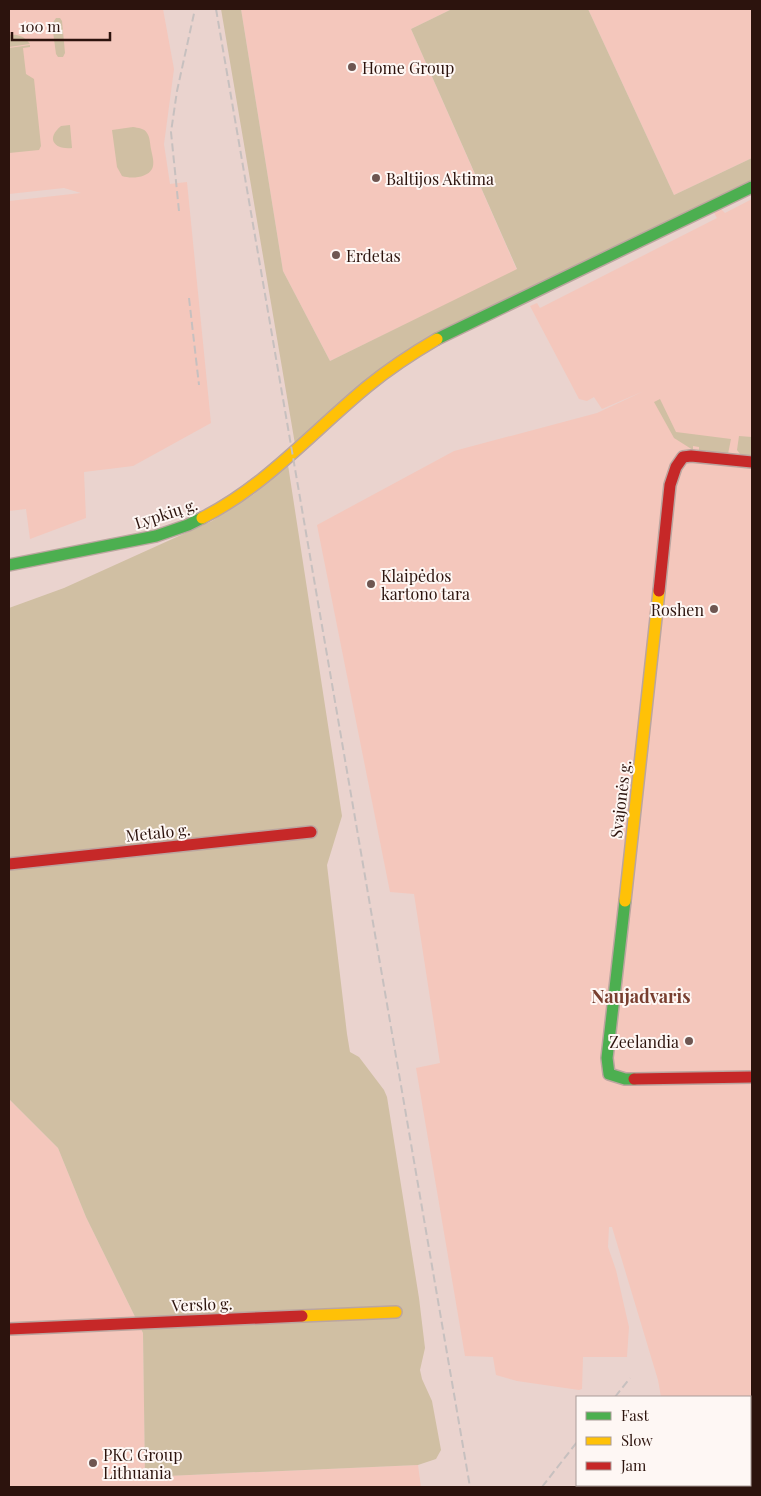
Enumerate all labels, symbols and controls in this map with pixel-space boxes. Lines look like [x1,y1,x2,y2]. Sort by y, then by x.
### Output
scale bar [12,10,110,42]
text: 100 m [20,16,61,36]
place label: Home Group [362,57,454,78]
marker: Home Group [346,61,358,73]
place label: Baltijos Aktima [386,168,494,189]
marker: Baltijos Aktima [370,172,382,184]
place label: Erdetas [346,245,401,266]
marker: Erdetas [330,249,342,261]
street label: Lypkių g. [132,493,200,533]
place label: Klaipėdos kartono tara [381,565,470,604]
marker: Klaipėdos kartono tara [365,578,377,590]
place label: Roshen [651,599,704,620]
marker: Roshen [708,603,720,615]
street label: Svajonės g. [605,759,635,839]
street label: Metalo g. [125,818,191,846]
district label: Naujadvaris [592,984,690,1008]
place label: Zeelandia [609,1031,679,1052]
marker: Zeelandia [683,1035,695,1047]
street label: Verslo g. [170,1292,233,1316]
legend [576,1396,751,1486]
text: Fast [621,1405,650,1425]
text: Slow [621,1430,653,1450]
place label: PKC Group Lithuania [103,1444,182,1483]
text: Jam [620,1455,647,1475]
marker: PKC Group Lithuania [87,1457,99,1469]

